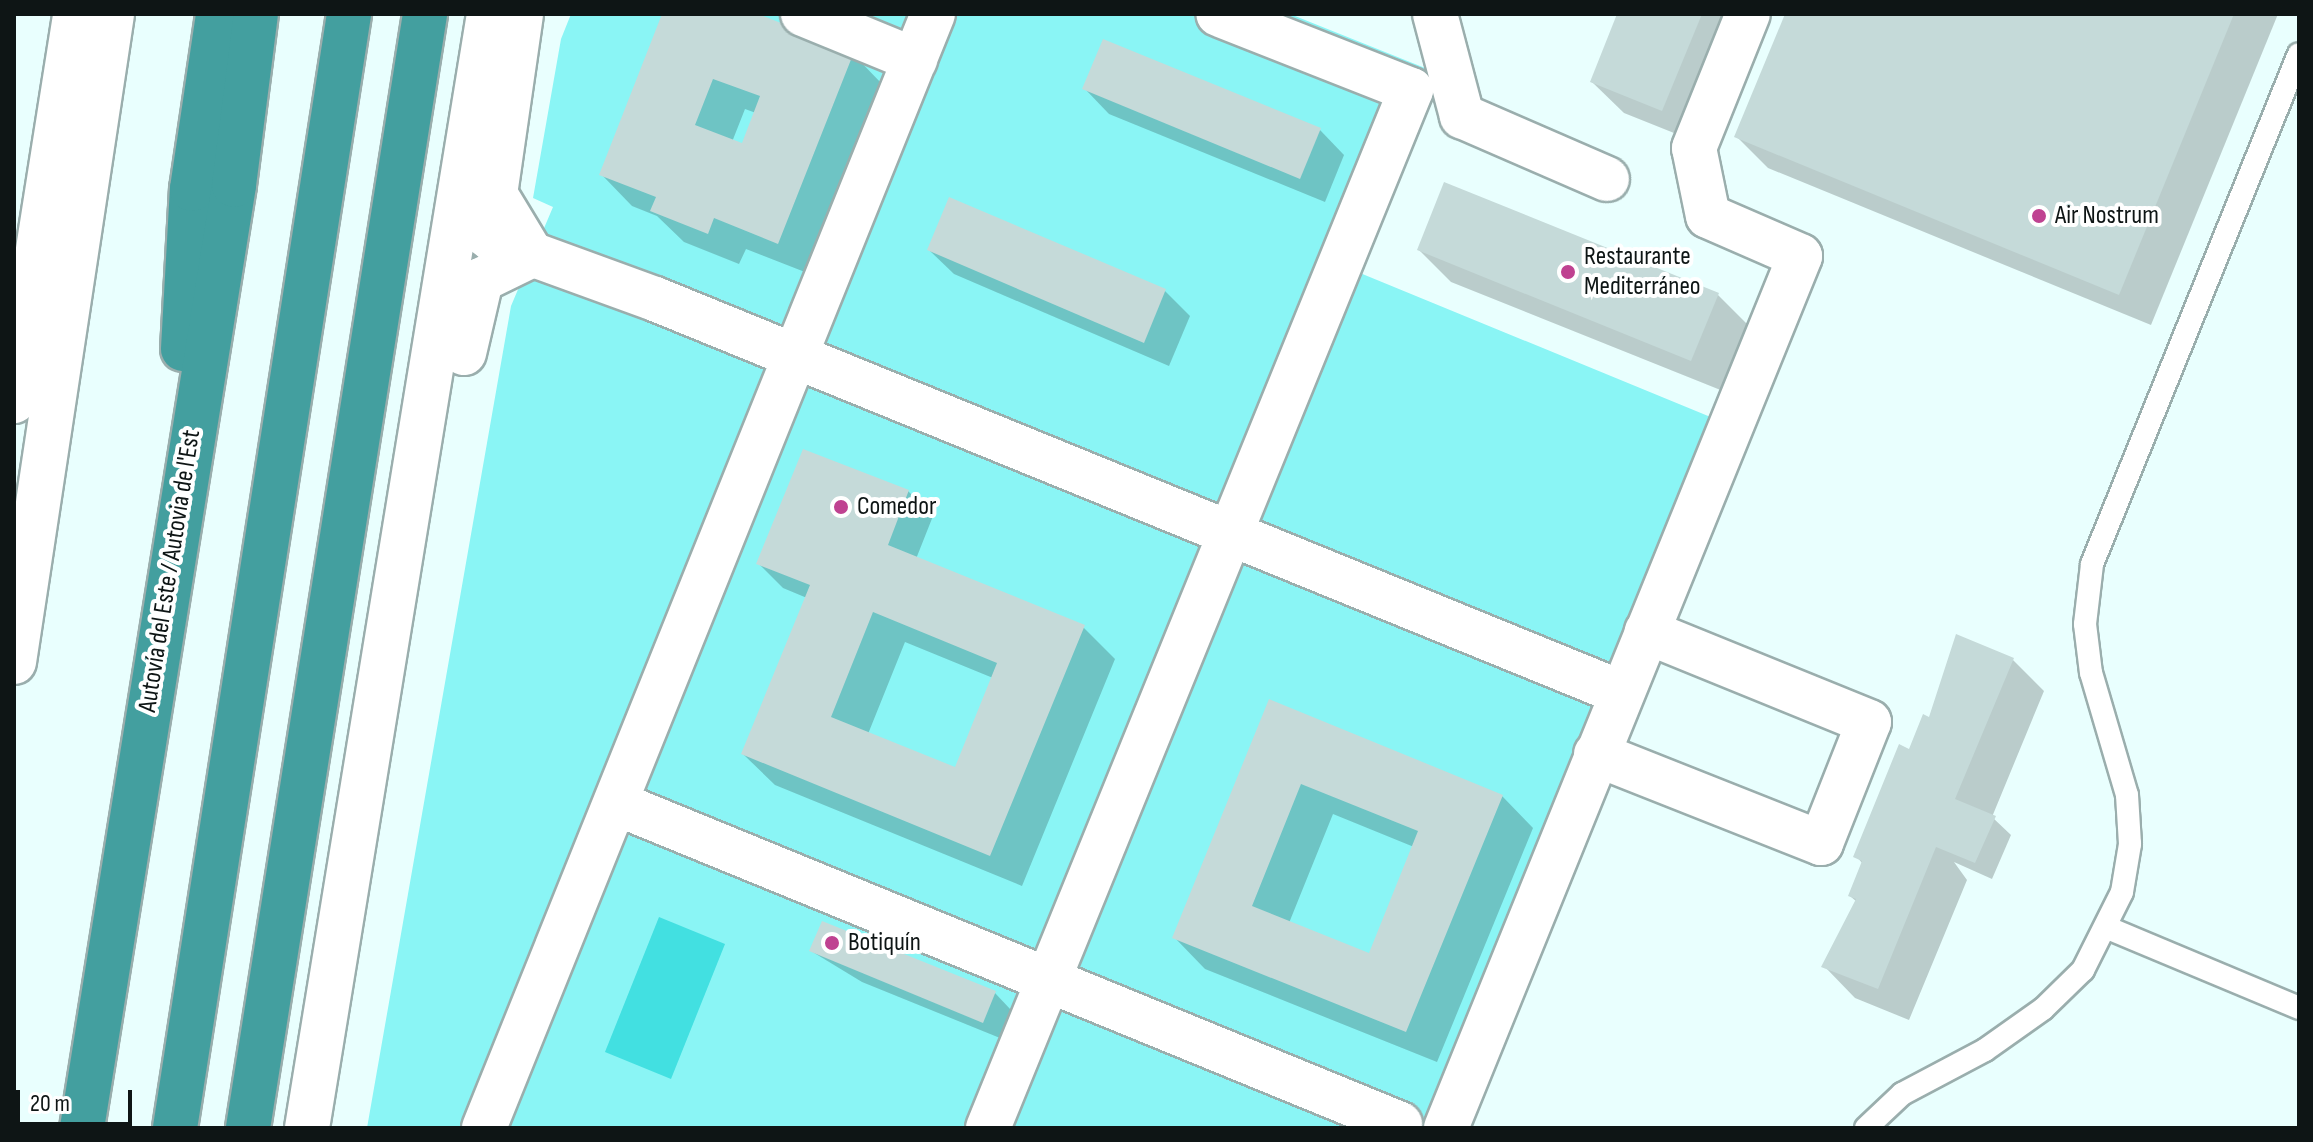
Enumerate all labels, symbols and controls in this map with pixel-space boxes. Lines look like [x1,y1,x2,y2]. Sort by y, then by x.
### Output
place label: Air Nostrum [2055,200,2159,232]
marker: Air Nostrum [2030,207,2048,225]
place label: Restaurante Mediterráneo [1584,241,1701,302]
marker: Restaurante Mediterráneo [1559,263,1577,281]
street label: Autovía del Este / Autovia de l'Est [132,428,208,714]
place label: Comedor [857,491,936,523]
marker: Comedor [832,498,850,516]
place label: Botiquín [848,927,921,959]
marker: Botiquín [823,934,841,952]
scale bar [20,1074,136,1124]
text: 20 m [30,1089,70,1118]

